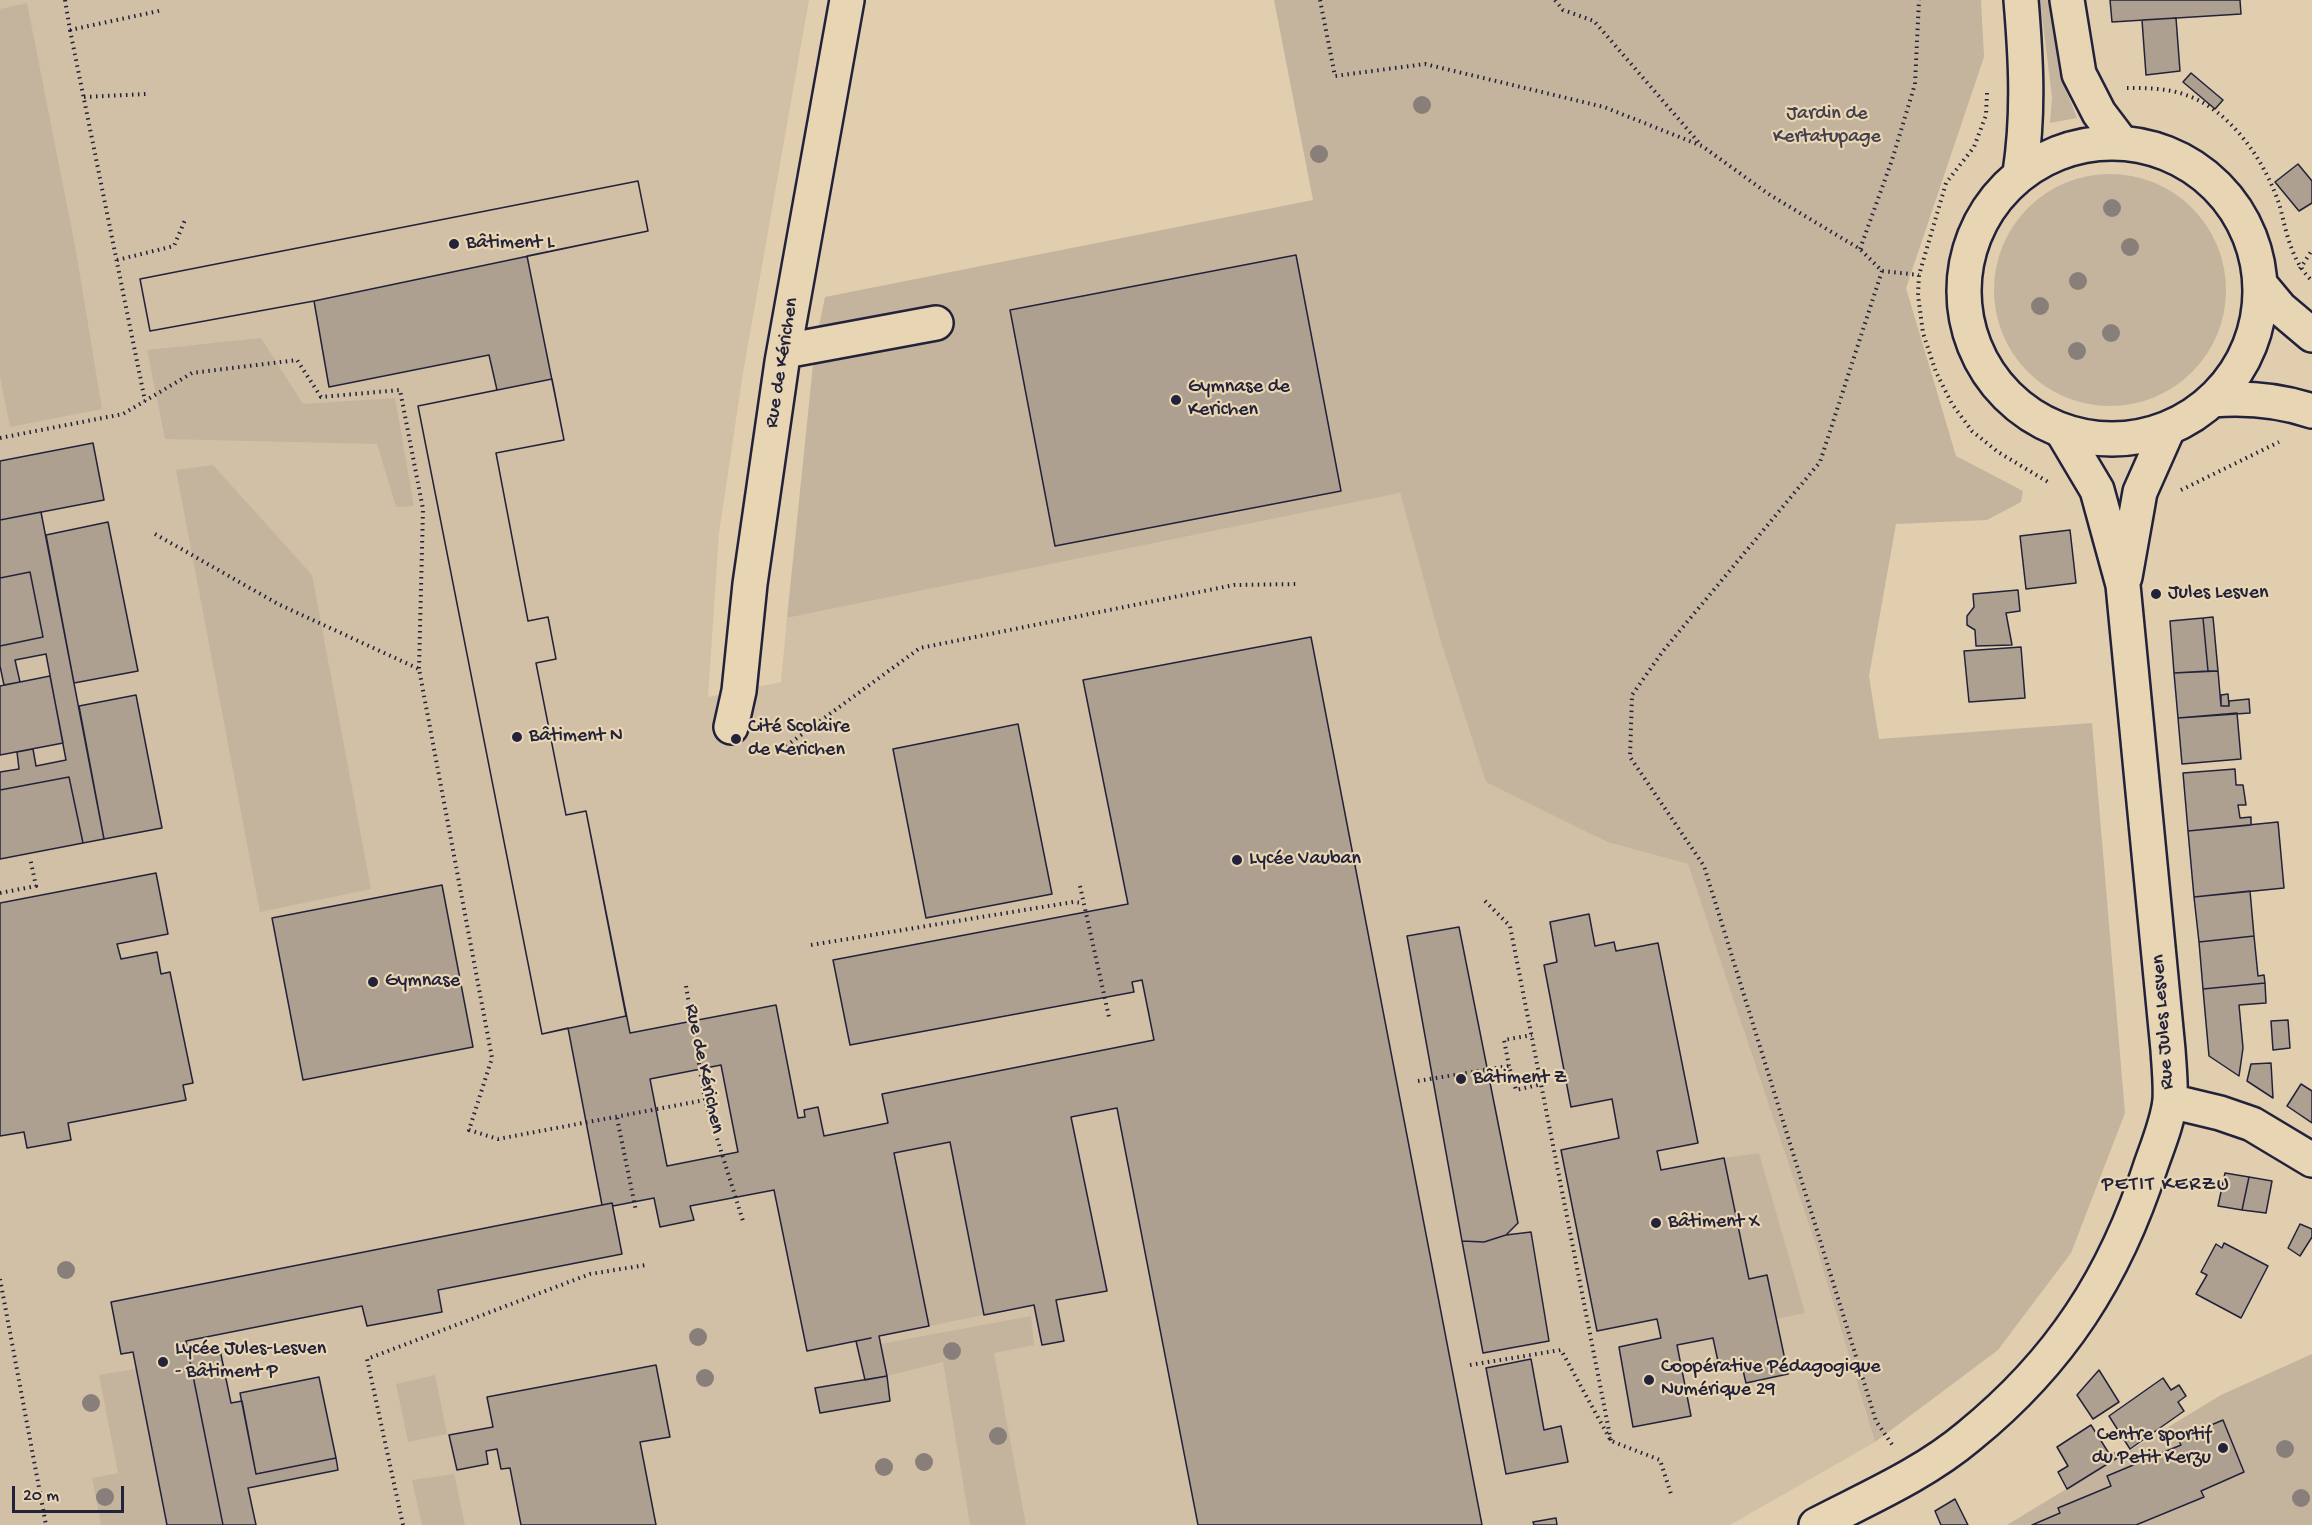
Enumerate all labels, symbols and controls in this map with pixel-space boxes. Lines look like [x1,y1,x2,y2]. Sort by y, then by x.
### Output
park label: Jardin de Kertatupage [1773,103,1881,150]
place label: Bâtiment L [466,232,554,256]
marker: Bâtiment L [447,237,461,251]
street label: Rue de Kérichen [761,296,805,430]
place label: Gymnase de Kerichen [1188,376,1290,423]
marker: Gymnase de Kerichen [1169,393,1183,407]
place label: Jules Lesven [2168,582,2268,606]
marker: Jules Lesven [2149,587,2163,601]
place label: Cité Scolaire de Kerichen [748,716,850,763]
place label: Bâtiment N [529,725,623,749]
marker: Bâtiment N [510,730,524,744]
marker: Cité Scolaire de Kerichen [729,732,743,746]
place label: Lycée Vauban [1249,848,1361,872]
marker: Lycée Vauban [1230,853,1244,867]
street label: Rue Jules Lesven [2147,954,2181,1090]
place label: Gymnase [385,970,460,994]
marker: Gymnase [366,975,380,989]
street label: Rue de Kérichen [678,1002,728,1136]
place label: Bâtiment Z [1473,1067,1567,1091]
marker: Bâtiment Z [1454,1072,1468,1086]
district label: PETIT KERZU [2102,1173,2230,1199]
place label: Bâtiment X [1668,1211,1759,1235]
marker: Bâtiment X [1649,1216,1663,1230]
place label: Lycée Jules-Lesven - Bâtiment P [175,1338,326,1385]
marker: Lycée Jules-Lesven - Bâtiment P [156,1355,170,1369]
place label: Coopérative Pédagogique Numérique 29 [1661,1356,1881,1403]
marker: Coopérative Pédagogique Numérique 29 [1642,1373,1656,1387]
place label: Centre sportif du Petit Kerzu [2092,1424,2211,1471]
marker: Centre sportif du Petit Kerzu [2216,1441,2230,1455]
scale bar [15,1474,128,1512]
text: 20 m [23,1486,59,1507]

